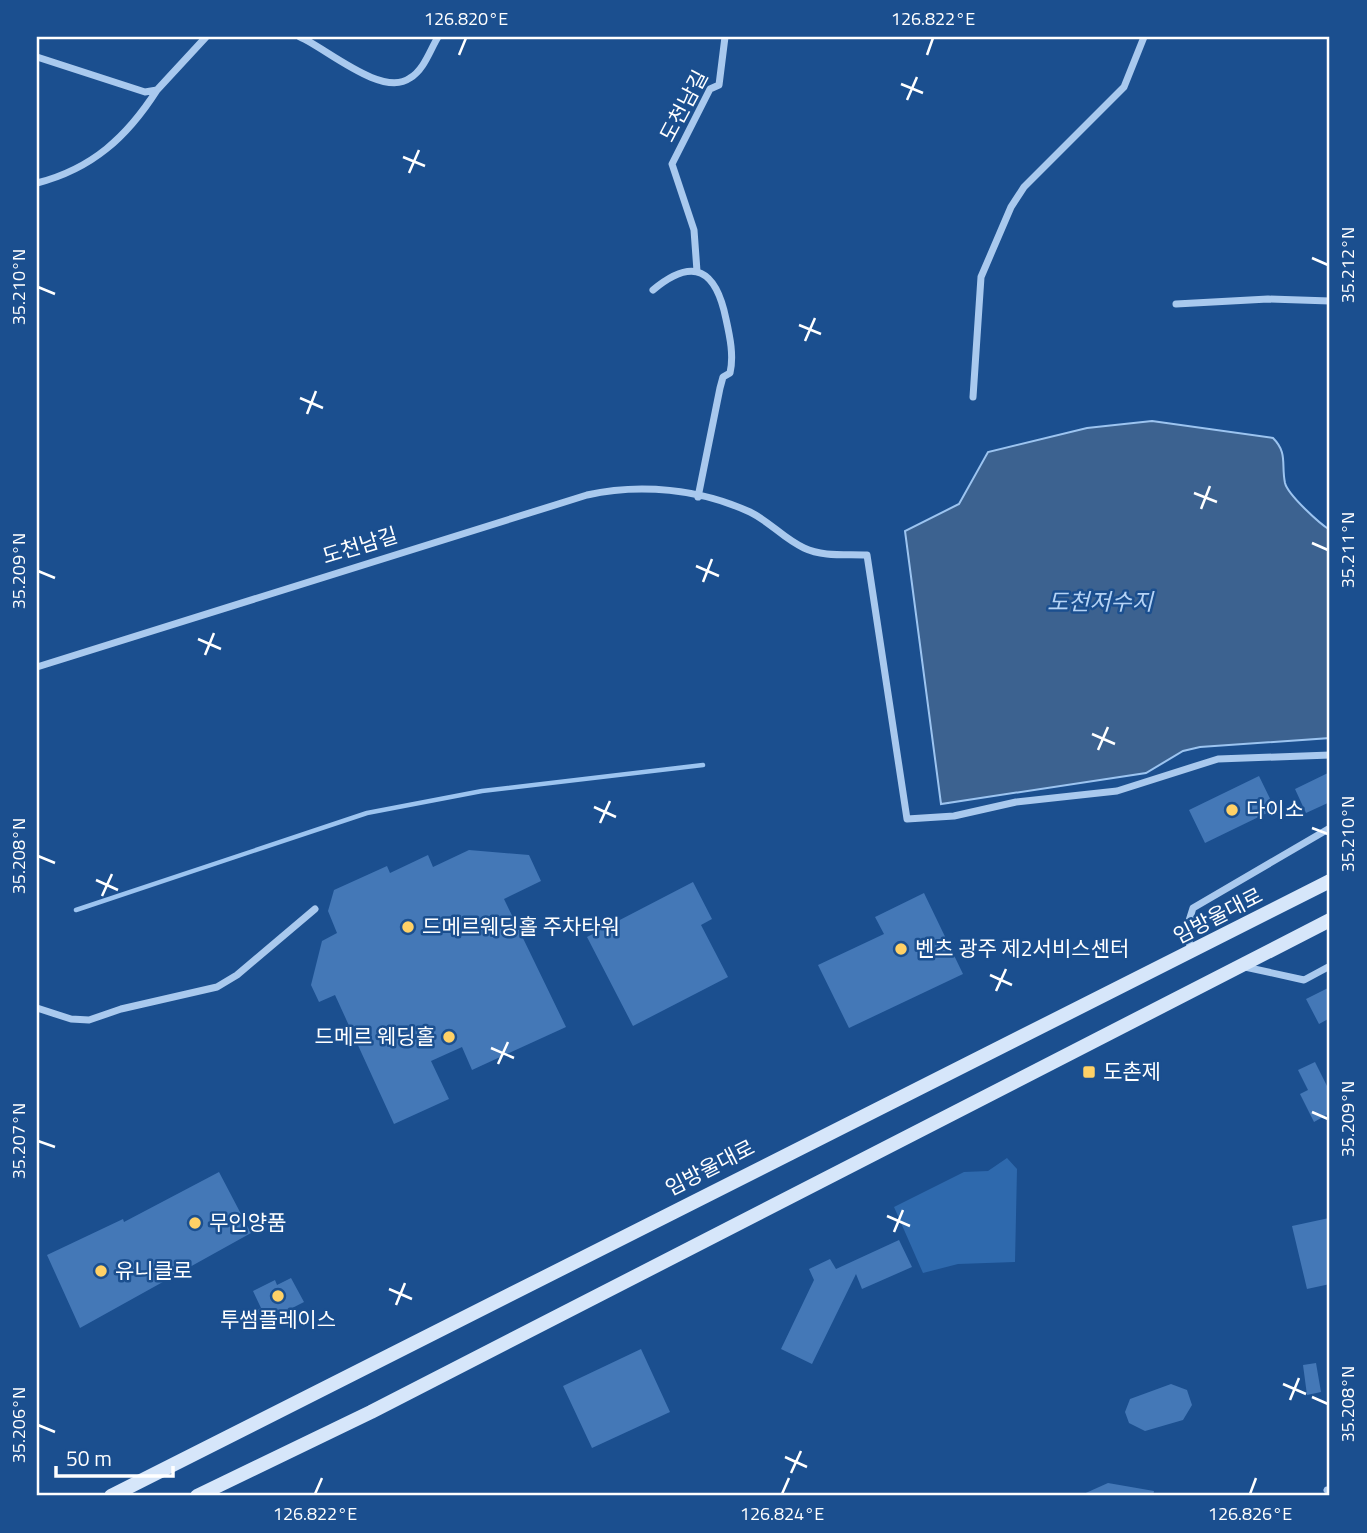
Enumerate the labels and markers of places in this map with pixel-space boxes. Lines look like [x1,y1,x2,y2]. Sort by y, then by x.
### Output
place label: 다이소 [1246,793,1304,825]
marker: 다이소 [1224,802,1240,818]
place label: 드메르웨딩홀 주차타워 [422,910,620,942]
marker: 드메르웨딩홀 주차타워 [400,919,416,935]
place label: 벤츠 광주 제2서비스센터 [915,932,1129,964]
marker: 벤츠 광주 제2서비스센터 [893,941,909,957]
place label: 드메르 웨딩홀 [314,1020,435,1052]
marker: 드메르 웨딩홀 [441,1029,457,1045]
place label: 도촌제 [1103,1055,1161,1087]
marker: 도촌제 [1081,1064,1097,1080]
place label: 무인양품 [209,1206,286,1238]
marker: 무인양품 [187,1215,203,1231]
place label: 유니클로 [115,1254,192,1286]
marker: 유니클로 [93,1263,109,1279]
marker: 투썸플레이스 [270,1288,286,1304]
place label: 투썸플레이스 [220,1303,336,1335]

